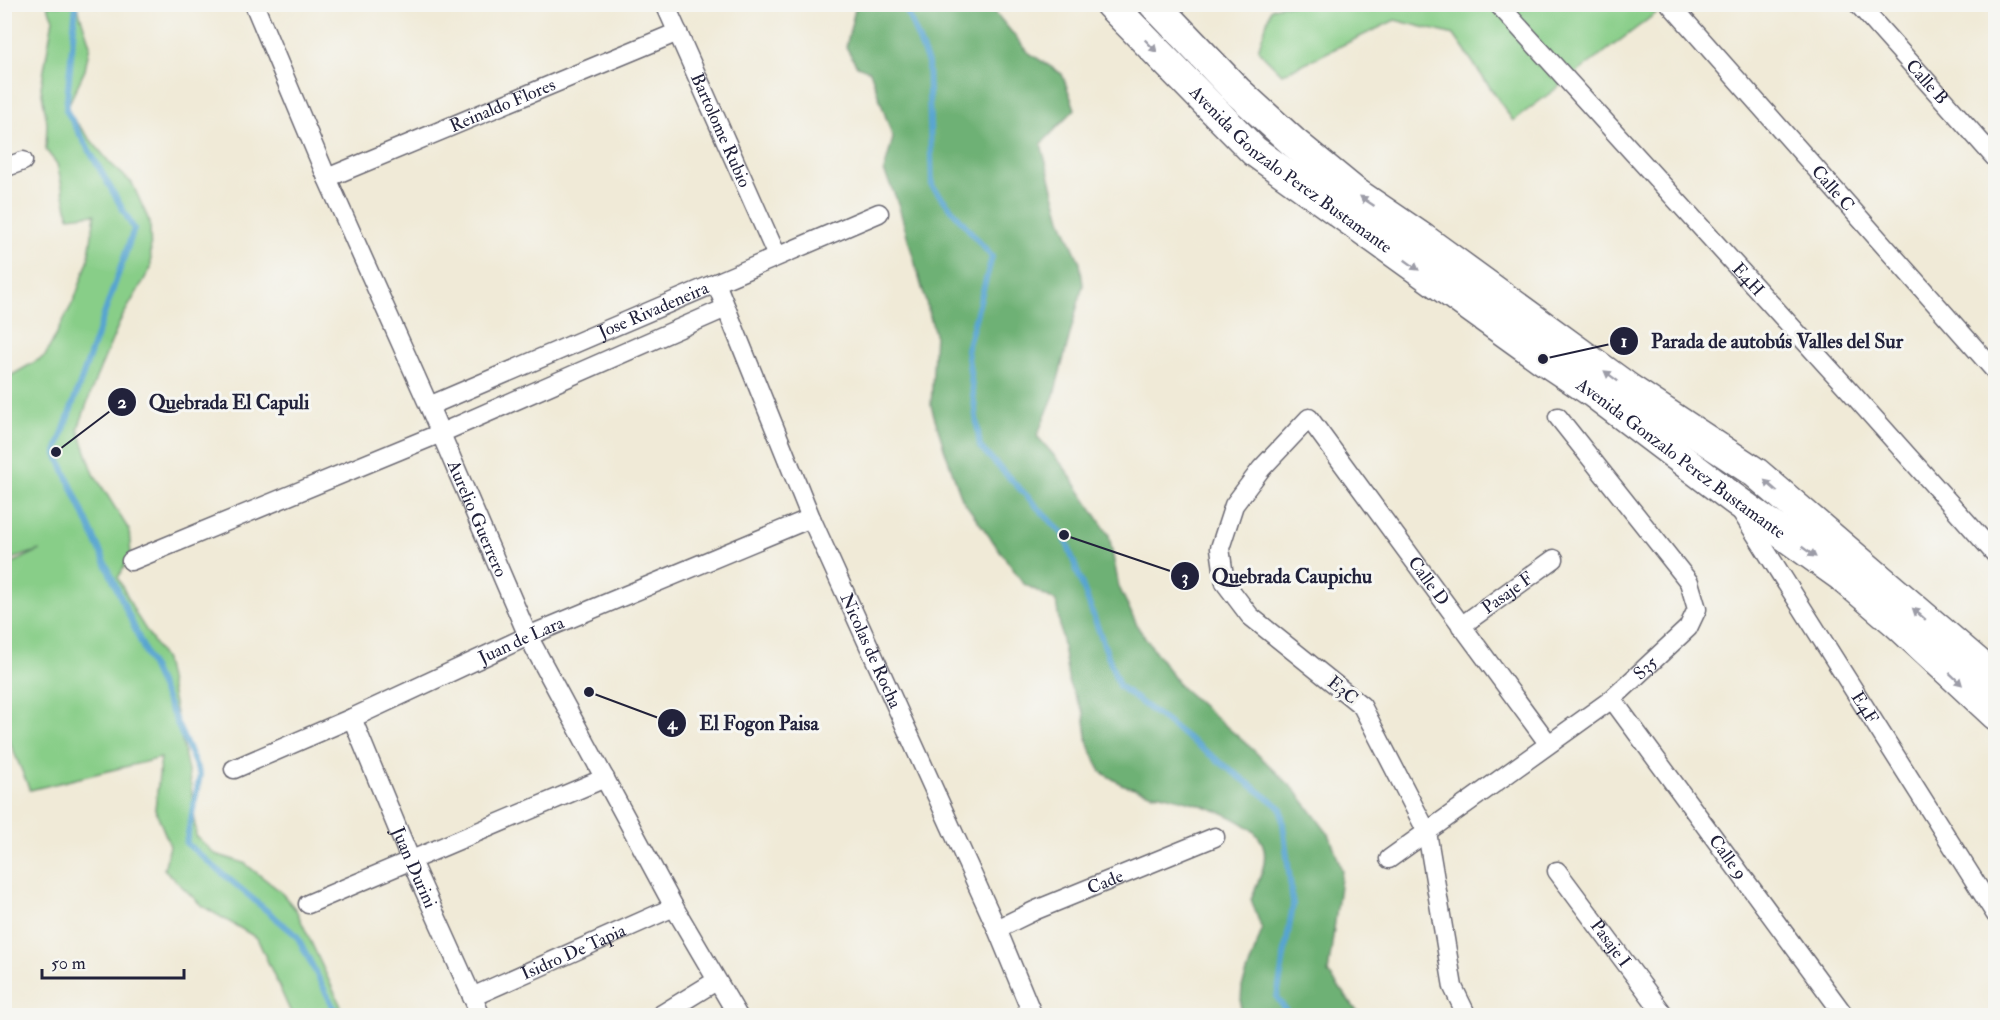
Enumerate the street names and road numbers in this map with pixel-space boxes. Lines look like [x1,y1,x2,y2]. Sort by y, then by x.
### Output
street label: Calle B [1901,55,1953,109]
street label: Bartolome Rubio [685,70,756,191]
street label: Reinaldo Flores [446,73,559,138]
street label: Avenida Gonzalo Perez Bustamante [1184,80,1397,259]
street label: Calle C [1806,161,1859,216]
street label: E4H [1727,258,1769,301]
street label: Jose Rivadeneira [594,276,713,344]
street label: Avenida Gonzalo Perez Bustamante [1571,373,1790,544]
street label: Aurelio Guerrero [441,456,512,581]
street label: Calle D [1403,552,1454,610]
street label: Pasaje F [1477,567,1538,619]
street label: Nicolas de Rocha [834,589,907,713]
street label: Juan de Lara [474,611,568,670]
street label: S35 [1629,651,1663,685]
street label: E3C [1323,671,1363,710]
street label: E4F [1846,687,1883,728]
street label: Juan Durini [386,823,442,912]
street label: Calle 9 [1704,830,1752,884]
street label: Cade [1084,864,1127,900]
street label: Pasaje I [1585,915,1636,972]
street label: Isidro De Tapia [518,919,630,986]

